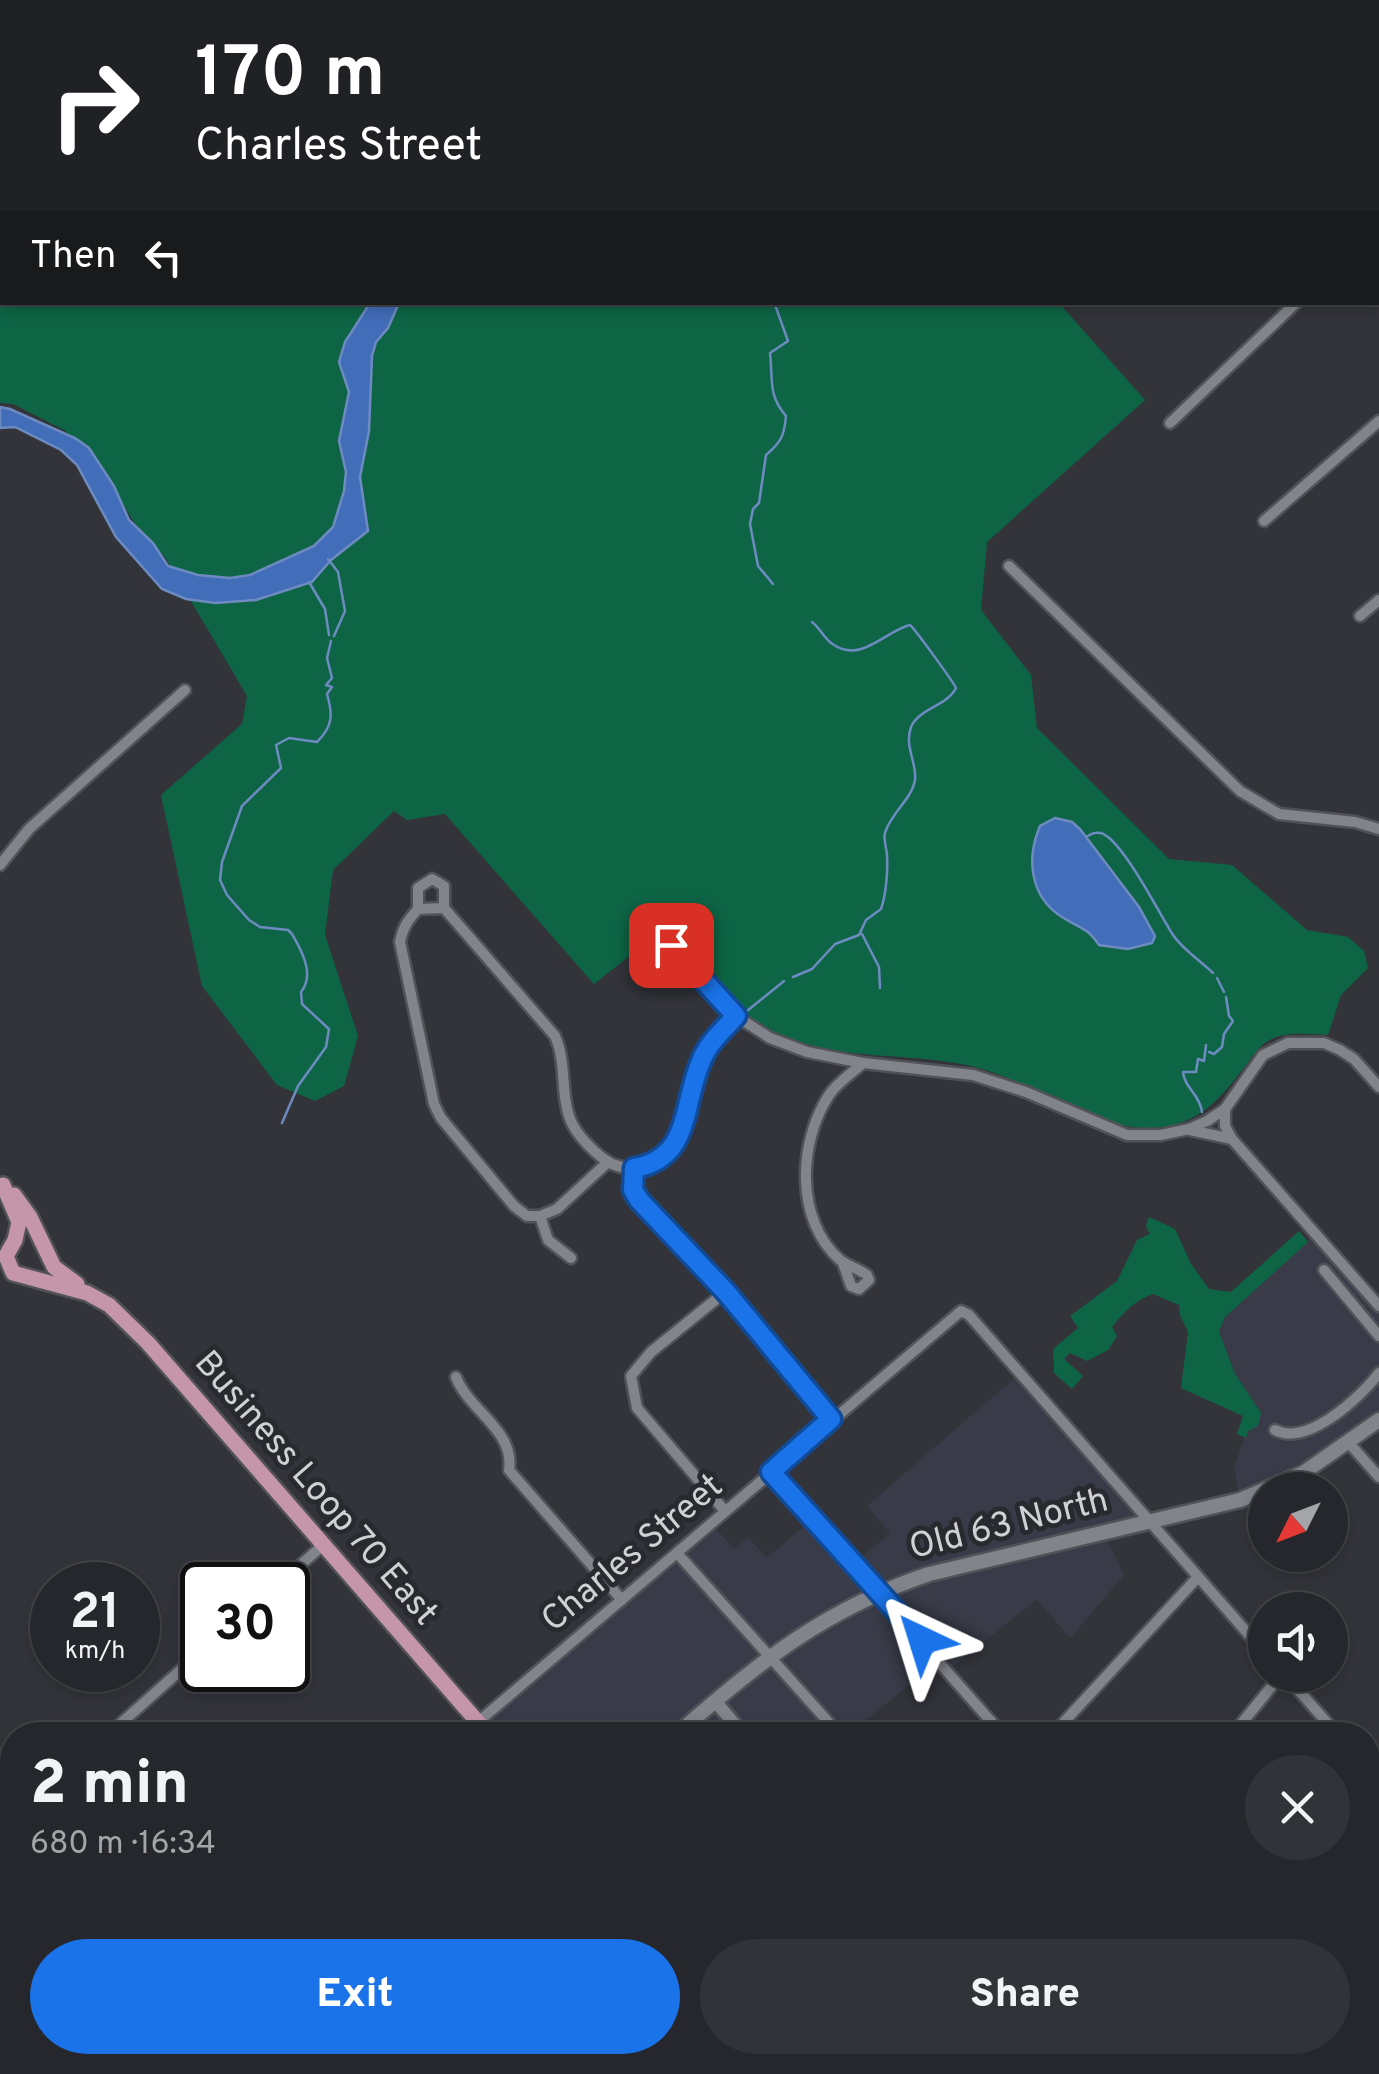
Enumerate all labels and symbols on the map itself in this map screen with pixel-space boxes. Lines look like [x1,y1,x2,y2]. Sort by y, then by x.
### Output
pin [629,903,714,988]
street label: Business Loop 70 East [184,1343,446,1635]
street label: Charles Street [533,1465,733,1643]
north arrow [1248,1472,1348,1572]
street label: Old 63 North [905,1479,1113,1571]
speed limit sign: 30 [180,1562,310,1692]
position arrow [870,1588,974,1692]

